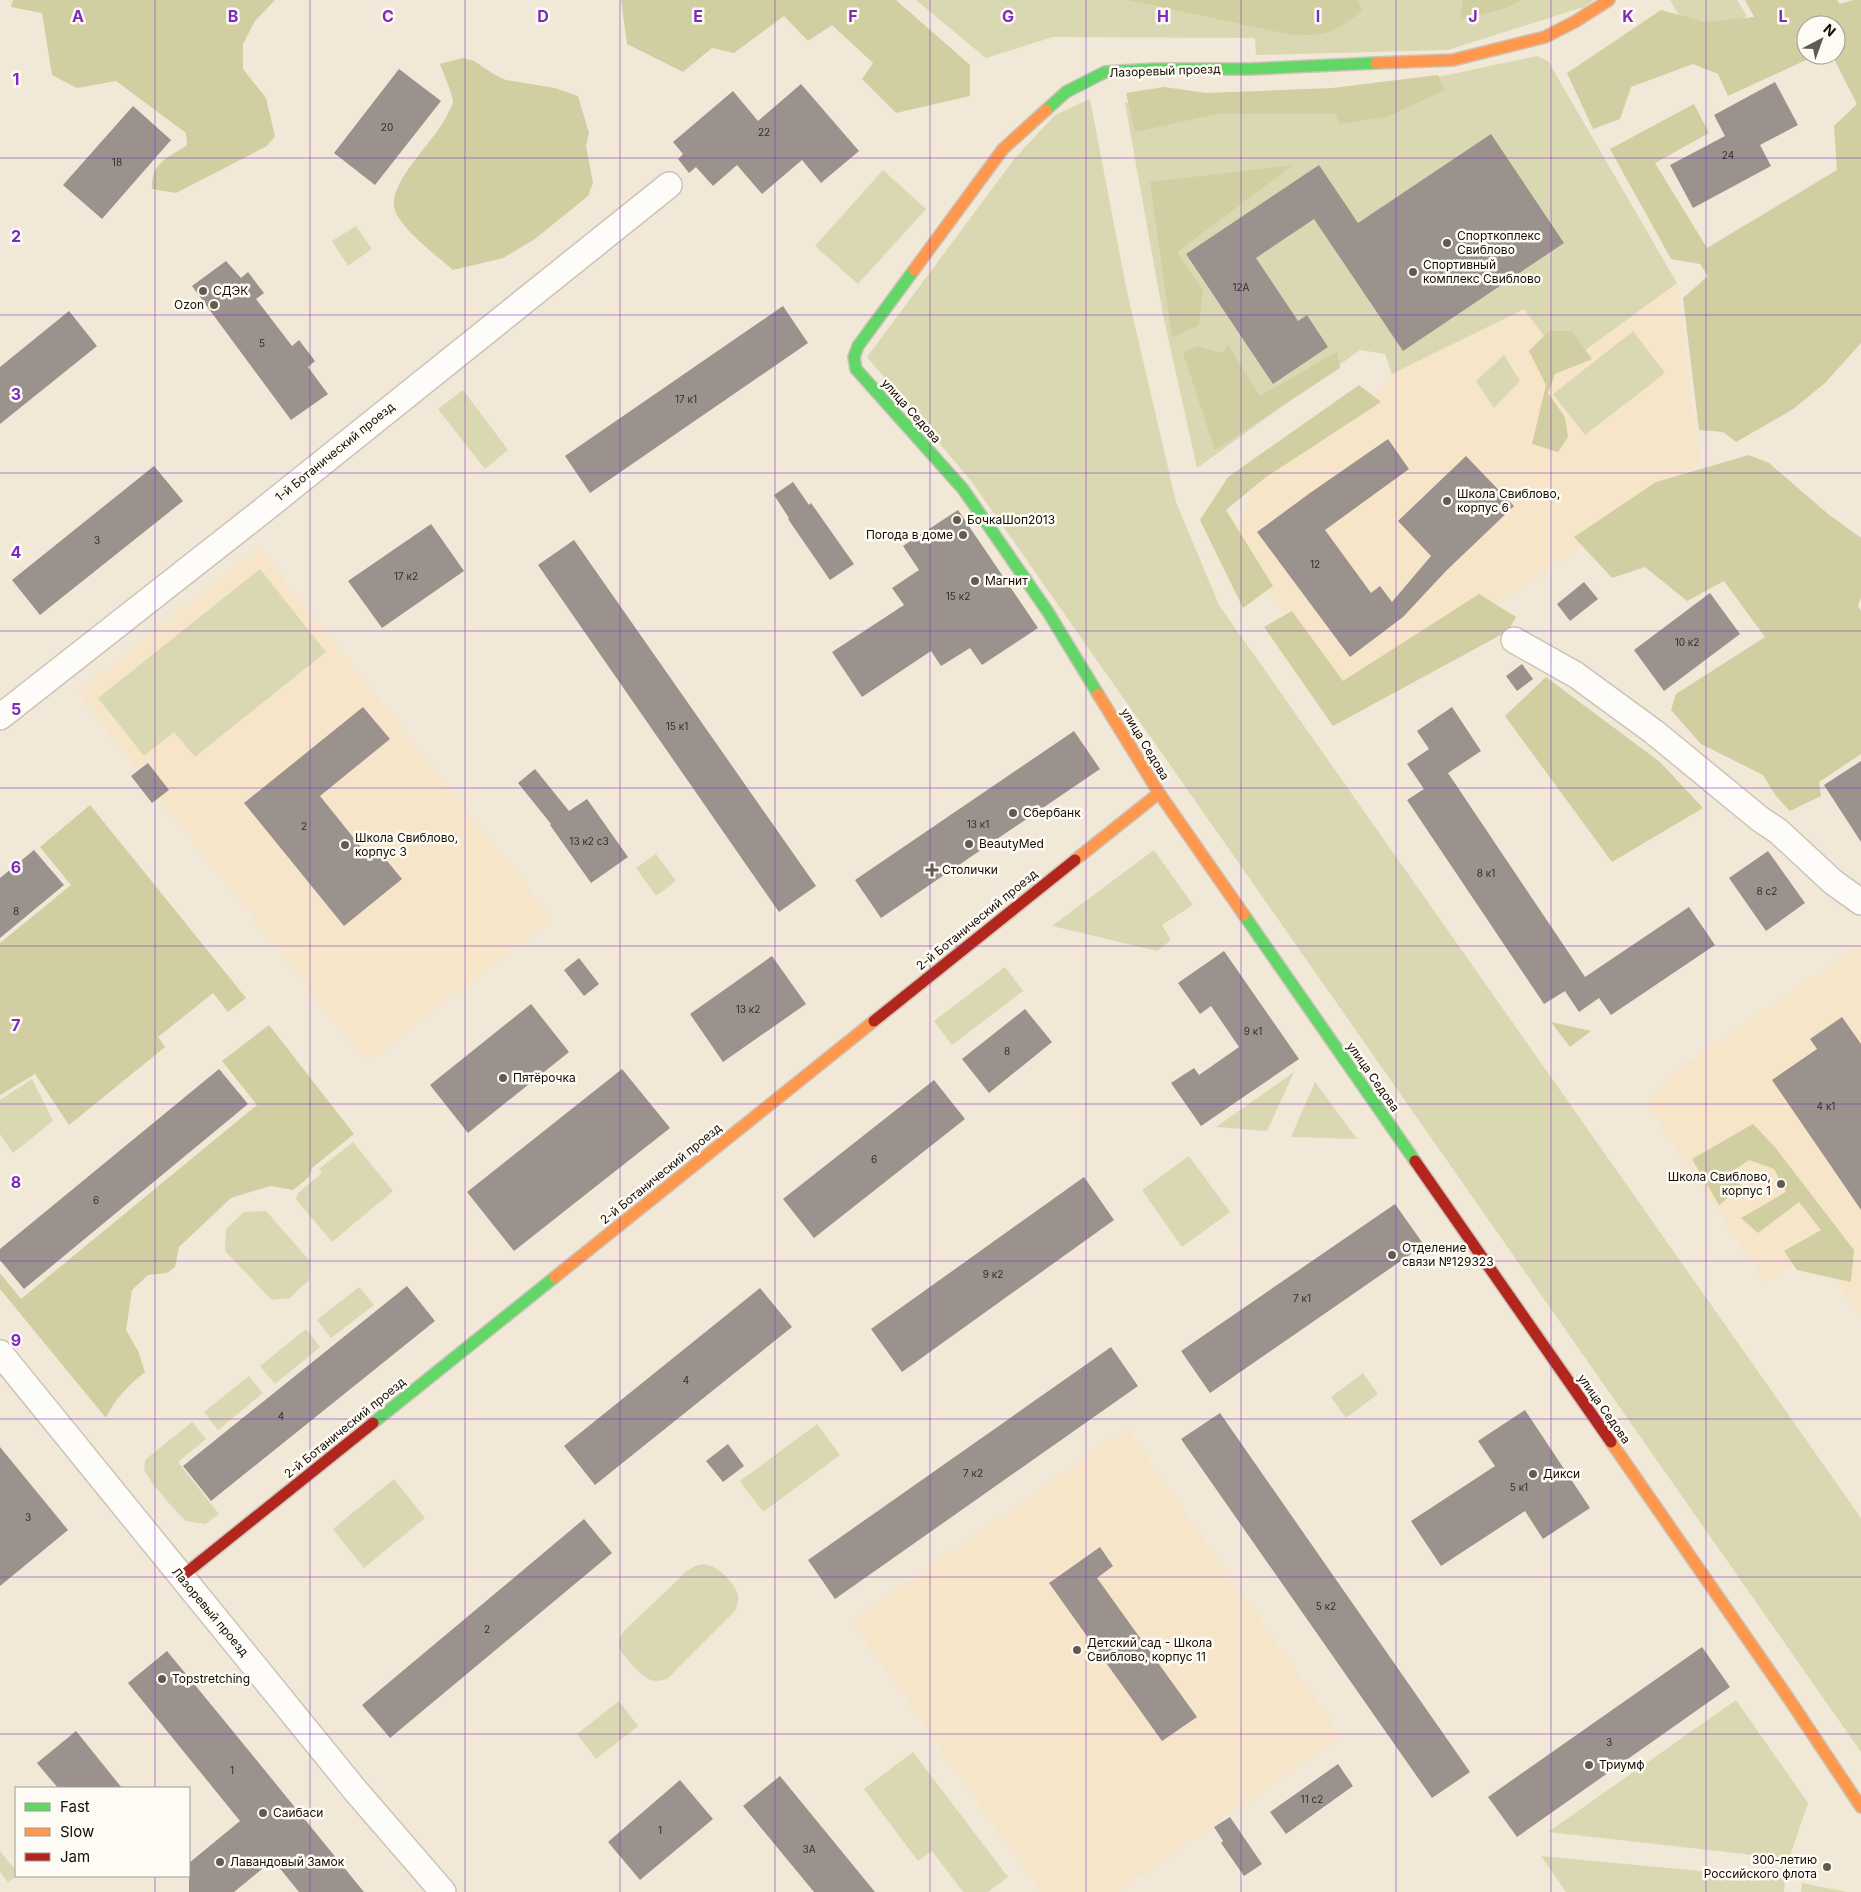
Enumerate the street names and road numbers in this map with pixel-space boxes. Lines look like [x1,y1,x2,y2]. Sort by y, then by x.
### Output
street label: Лазоревый проезд [1109,61,1221,80]
street label: улица Седова [879,375,944,446]
street label: 1-й Ботанический проезд [272,399,398,504]
street label: улица Седова [1118,705,1173,783]
street label: 2-й Ботанический проезд [913,866,1041,973]
street label: улица Седова [1344,1039,1403,1114]
street label: 2-й Ботанический проезд [597,1120,725,1227]
street label: улица Седова [1575,1371,1634,1446]
street label: 2-й Ботанический проезд [281,1374,409,1481]
street label: Лазоревый проезд [169,1564,252,1659]

